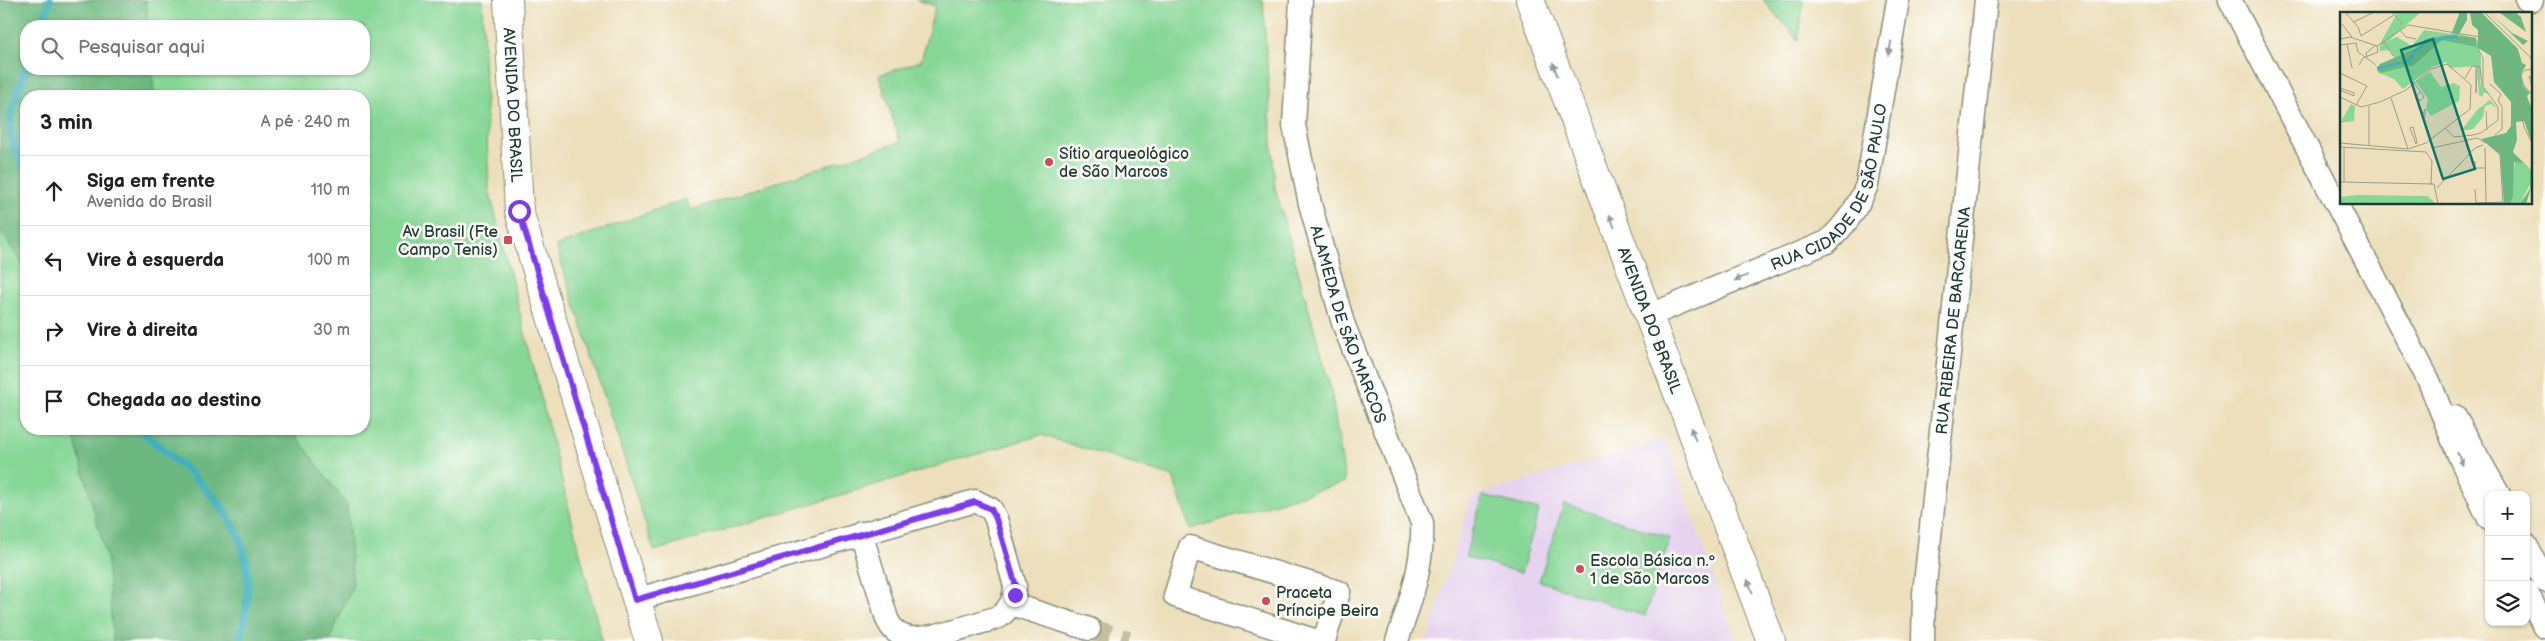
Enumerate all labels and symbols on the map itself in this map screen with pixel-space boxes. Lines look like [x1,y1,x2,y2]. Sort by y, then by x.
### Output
inset map [2340,12,2532,205]
street label: AVENIDA DO BRASIL [498,27,526,184]
one-way arrow [1885,40,1893,56]
one-way arrow [1551,61,1559,76]
street label: RUA CIDADE DE SÃO PAULO [1768,102,1892,275]
place label: Sítio arqueológico de São Marcos [1059,145,1189,182]
marker: Sítio arqueológico de São Marcos [1043,156,1055,168]
route start [508,200,531,223]
street label: RUA RIBEIRA DE BARCARENA [1933,206,1975,435]
one-way arrow [1608,214,1615,229]
place label: Av Brasil (Fte Campo Tenis) [398,223,499,260]
street label: ALAMEDA DE SÃO MARCOS [1305,223,1390,426]
marker: Av Brasil (Fte Campo Tenis) [502,234,514,246]
street label: AVENIDA DO BRASIL [1613,245,1685,397]
one-way arrow [1734,274,1748,282]
one-way arrow [1688,427,1696,441]
one-way arrow [2457,452,2465,466]
place label: Escola Básica n.º 1 de São Marcos [1590,552,1716,589]
marker: Escola Básica n.º 1 de São Marcos [1574,563,1586,575]
one-way arrow [1746,578,1754,593]
route end [1004,584,1027,607]
place label: Praceta Príncipe Beira [1276,584,1379,621]
marker: Praceta Príncipe Beira [1260,595,1272,607]

